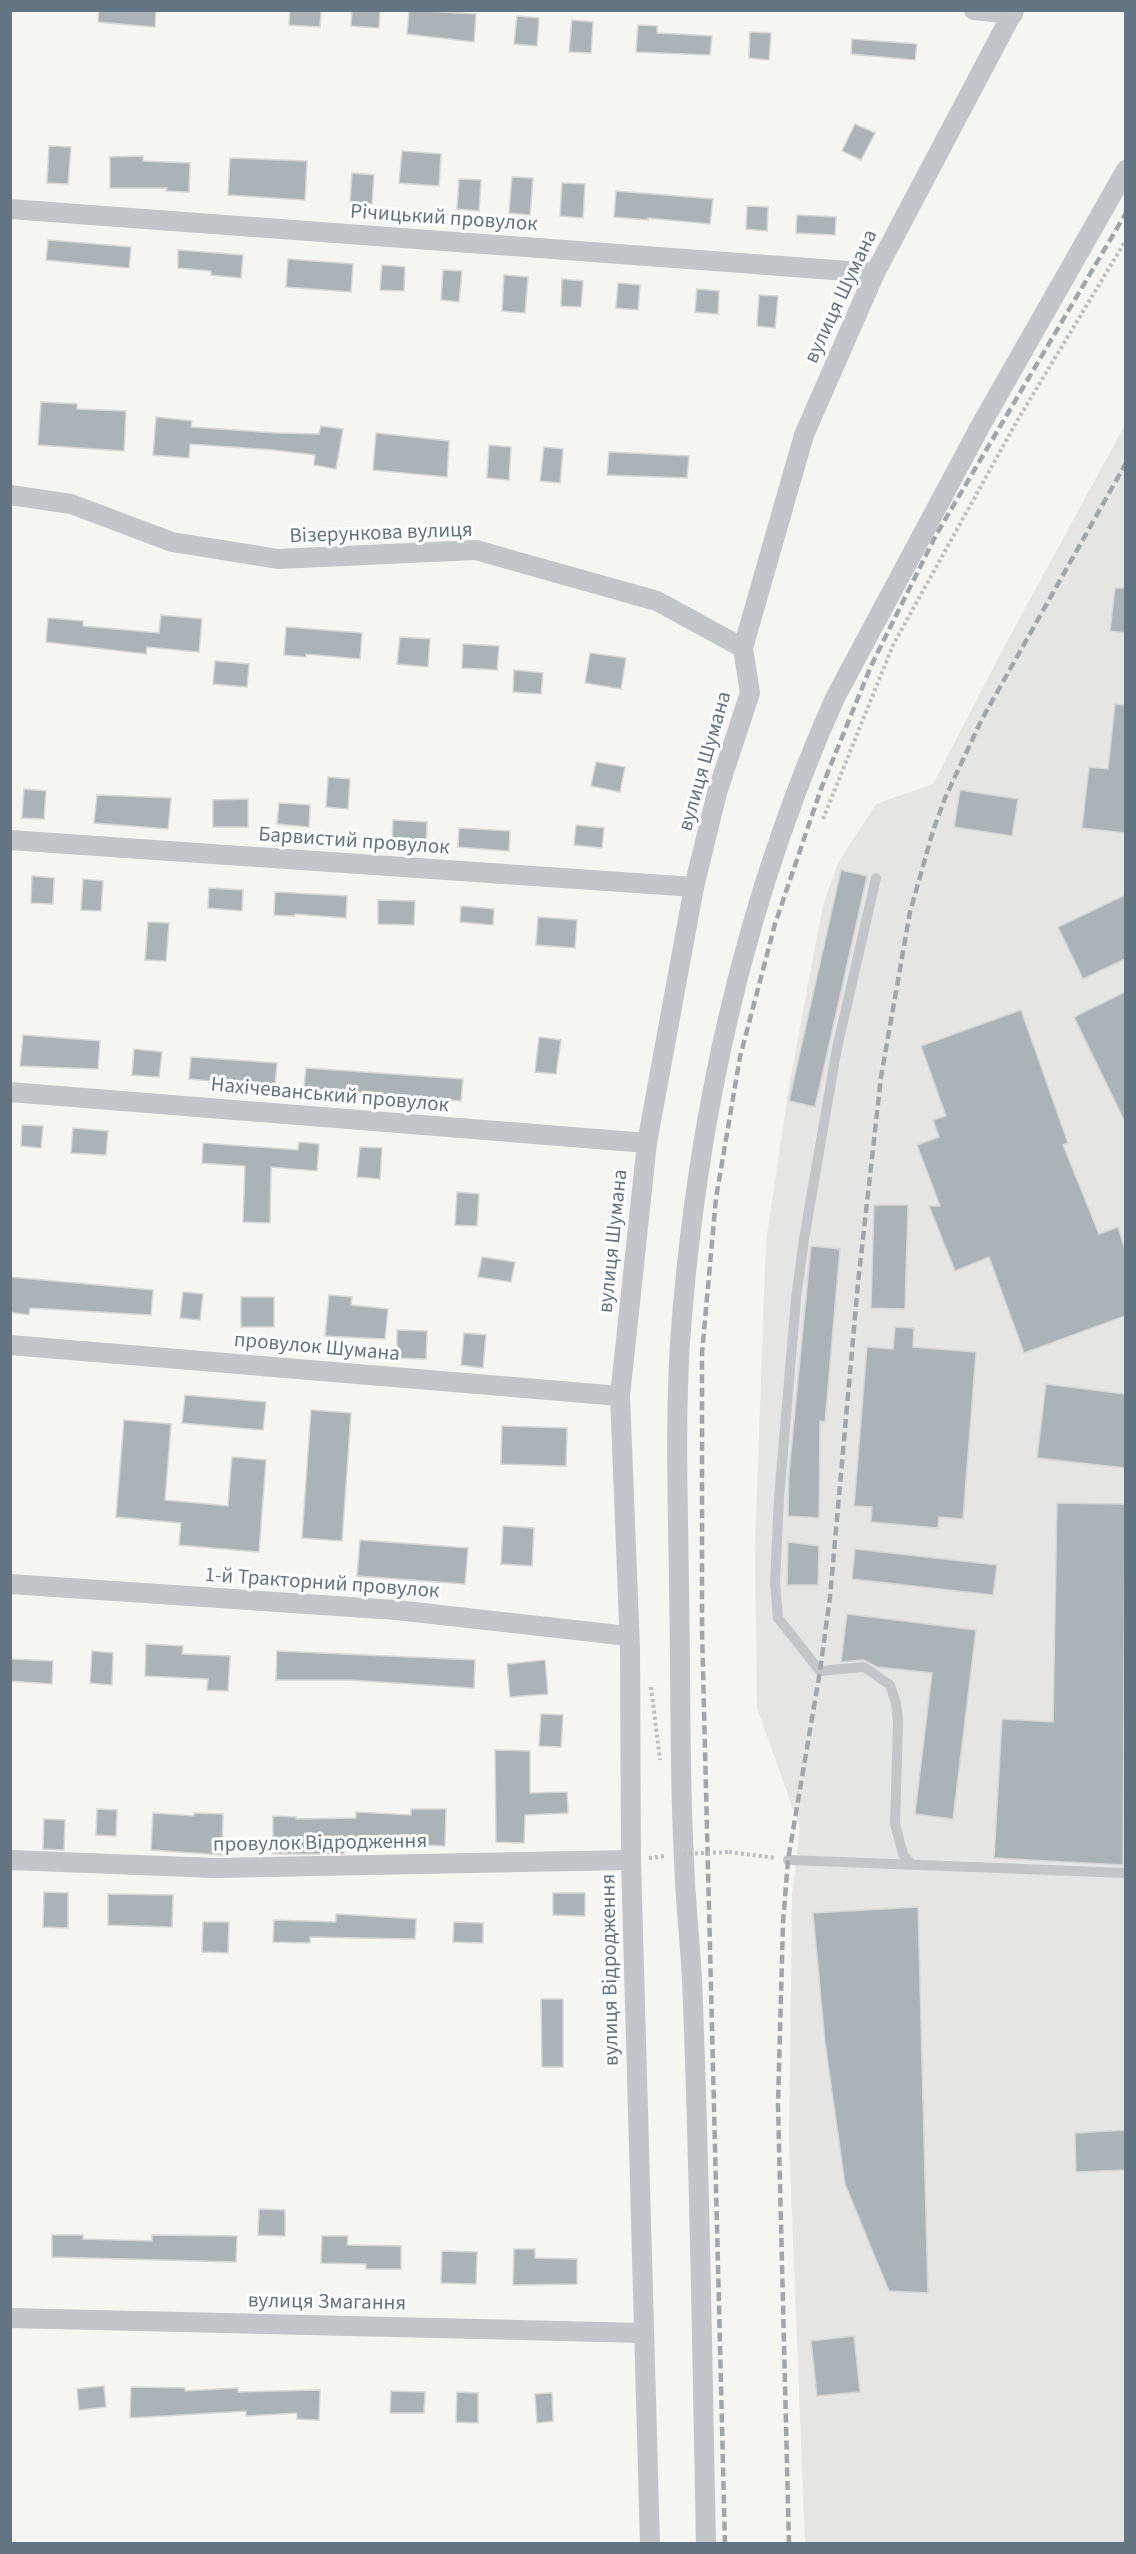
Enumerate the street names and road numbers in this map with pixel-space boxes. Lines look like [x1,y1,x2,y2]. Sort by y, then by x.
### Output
street label: Річицький провулок [349,195,539,239]
street label: вулиця Шумана [796,224,884,368]
street label: Візерункова вулиця [289,514,473,550]
street label: вулиця Шумана [670,687,738,835]
street label: Барвистий провулок [257,818,451,862]
street label: Нахічеванський провулок [210,1069,451,1119]
street label: вулиця Шумана [590,1168,634,1314]
street label: провулок Шумана [233,1324,401,1368]
street label: 1-й Тракторний провулок [204,1559,441,1605]
street label: провулок Відродження [213,1825,427,1859]
street label: вулиця Відродження [592,1874,626,2066]
street label: вулиця Змагання [248,2285,406,2317]

